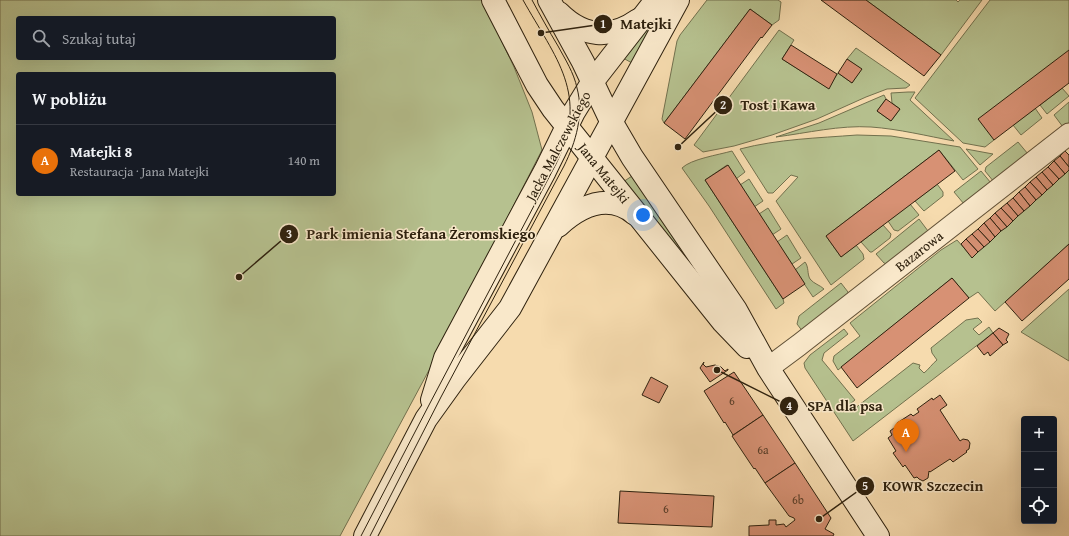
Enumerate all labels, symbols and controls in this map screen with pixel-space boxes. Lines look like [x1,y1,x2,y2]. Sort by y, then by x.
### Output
callout: Matejki [593,11,680,38]
text: Matejki [620,13,672,34]
text: 1 [600,15,606,32]
search box [16,16,336,60]
icon: search [30,27,52,49]
text: Szukaj tutaj [62,28,136,49]
text: W pobliżu [32,86,107,111]
street label: Jacka Malczewskiego [520,87,595,206]
callout: Tost i Kawa [713,92,823,119]
text: Tost i Kawa [741,94,816,115]
text: 2 [720,96,726,113]
street label: Jana Matejki [572,137,635,208]
text: Matejki 8 [70,141,132,162]
text: A [41,151,49,170]
text: 140 m [288,151,320,170]
text: Restauracja · Jana Matejki [70,162,209,181]
your location [633,205,653,225]
callout: Park imienia Stefana Żeromskiego [279,220,544,247]
text: Park imienia Stefana Żeromskiego [307,223,535,244]
text: 3 [286,225,292,242]
street label: Bazarowa [891,226,948,276]
house number: 6 [729,392,735,409]
callout: SPA dla psa [779,393,891,420]
text: SPA dla psa [807,395,883,416]
text: 4 [786,397,792,414]
map controls [1021,416,1057,524]
button: + [1021,416,1057,452]
pin: A [893,419,919,452]
house number: 6a [757,441,769,458]
button: − [1021,452,1057,488]
callout: KOWR Szczecin [855,472,991,499]
text: KOWR Szczecin [883,475,984,496]
text: 5 [862,477,868,494]
button: locate [1021,488,1057,524]
house number: 6b [792,491,804,508]
house number: 6 [663,500,669,517]

